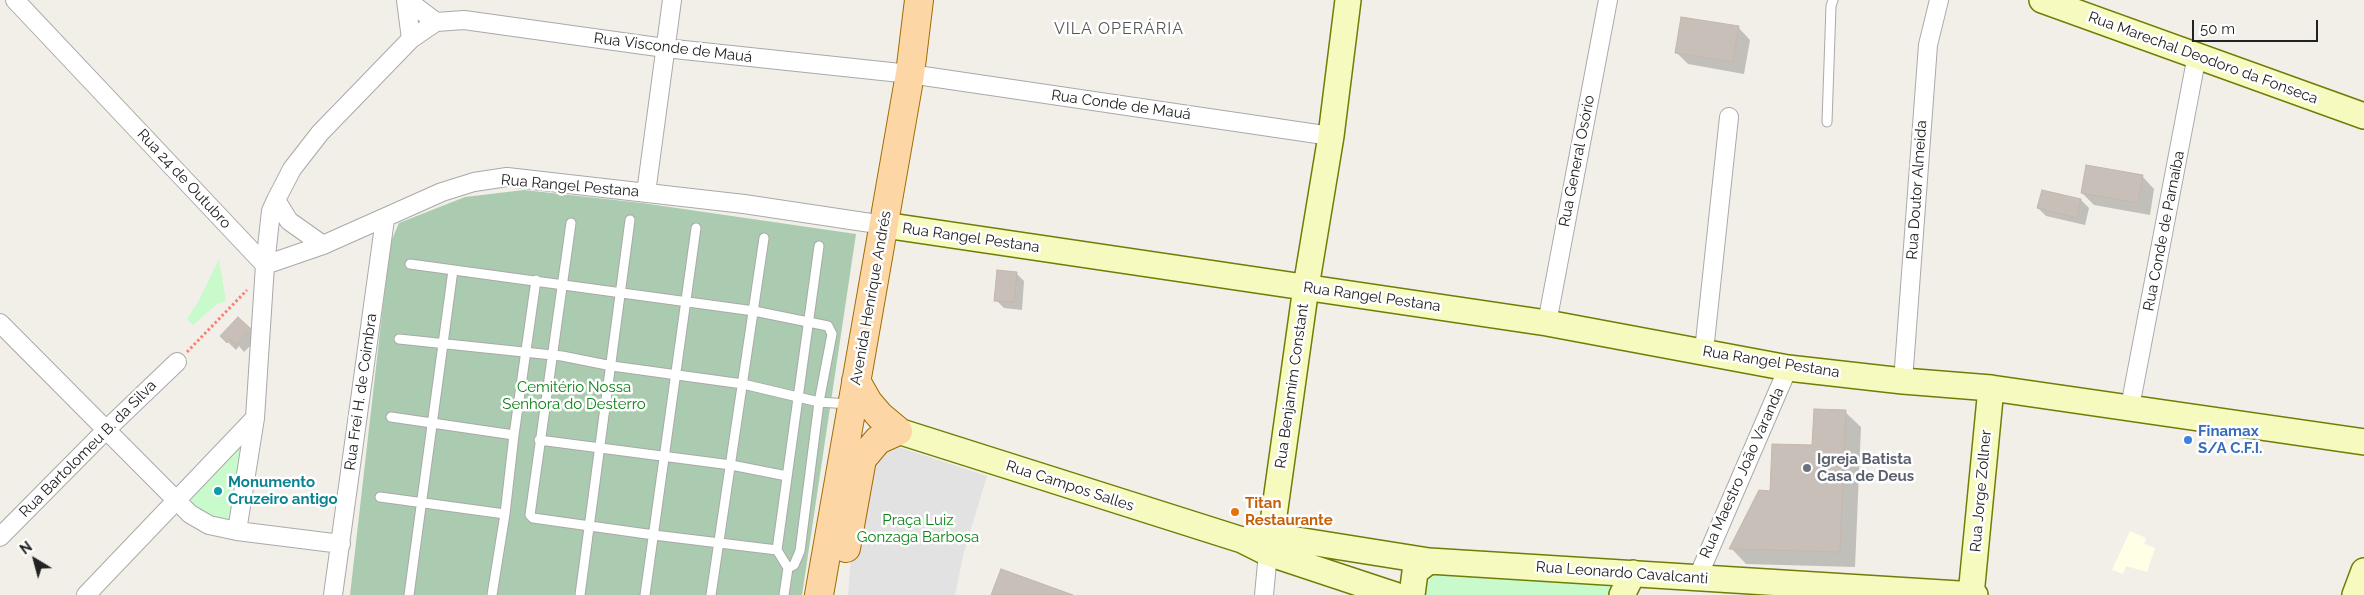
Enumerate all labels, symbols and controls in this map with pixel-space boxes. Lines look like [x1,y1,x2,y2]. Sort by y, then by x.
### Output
street label: Rua Marechal Deodoro da Fonseca [2086,8,2320,108]
scale bar [2194,10,2320,42]
district label: VILA OPERÁRIA [1052,19,1186,39]
text: 50 m [2200,20,2235,38]
street label: Rua Visconde de Mauá [593,29,753,67]
street label: Rua Conde de Mauá [1050,86,1192,124]
street label: Rua General Osório [1555,94,1599,228]
street label: Rua Doutor Almeida [1903,120,1931,260]
street label: Rua 24 de Outubro [133,125,235,233]
street label: Rua Conde de Parnaíba [2140,149,2188,313]
street label: Rua Rangel Pestana [500,171,640,201]
street label: Avenida Henrique Andrés [847,209,895,387]
street label: Rua Rangel Pestana [901,219,1041,257]
street label: Rua Rangel Pestana [1302,278,1442,316]
street label: Rua Benjamim Constant [1272,302,1312,470]
street label: Rua Frei H. de Coimbra [341,312,381,472]
street label: Rua Rangel Pestana [1701,342,1841,382]
street label: Rua Bartolomeu B. da Silva [16,377,160,521]
park label: Cemitério Nossa Senhora do Desterro [502,378,646,413]
street label: Rua Maestro João Varanda [1696,385,1788,561]
place label: Finamax S/A C.F.I. [2198,422,2262,457]
street label: Rua Jorge Zollner [1967,429,1995,553]
marker: Finamax S/A C.F.I. [2182,434,2194,446]
place label: Igreja Batista Casa de Deus [1817,450,1914,485]
street label: Rua Campos Salles [1004,457,1136,515]
marker: Igreja Batista Casa de Deus [1801,462,1813,474]
place label: Monumento Cruzeiro antigo [228,473,338,508]
marker: Monumento Cruzeiro antigo [212,485,224,497]
place label: Titan Restaurante [1245,494,1333,529]
marker: Titan Restaurante [1229,506,1241,518]
park label: Praça Luiz Gonzaga Barbosa [857,511,979,546]
north arrow [10,535,60,585]
text: N [17,538,35,558]
street label: Rua Leonardo Cavalcanti [1535,558,1709,588]

